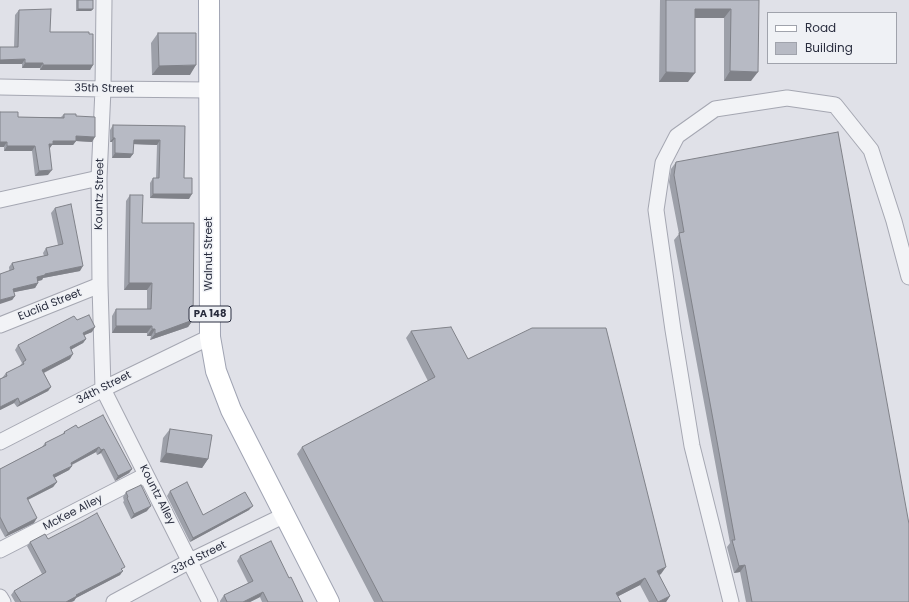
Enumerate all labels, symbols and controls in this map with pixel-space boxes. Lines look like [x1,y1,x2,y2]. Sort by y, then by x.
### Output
legend [767,12,897,64]
text: Road [805,19,836,36]
text: Building [805,39,853,56]
street label: 35th Street [74,82,134,96]
street label: Kountz Street [93,158,107,230]
street label: Walnut Street [202,217,216,291]
street label: Euclid Street [16,286,84,324]
road number: PA 148 [189,306,231,322]
street label: 34th Street [74,369,134,407]
street label: Kountz Alley [136,463,178,527]
street label: McKee Alley [41,492,105,534]
street label: 33rd Street [169,539,229,577]

